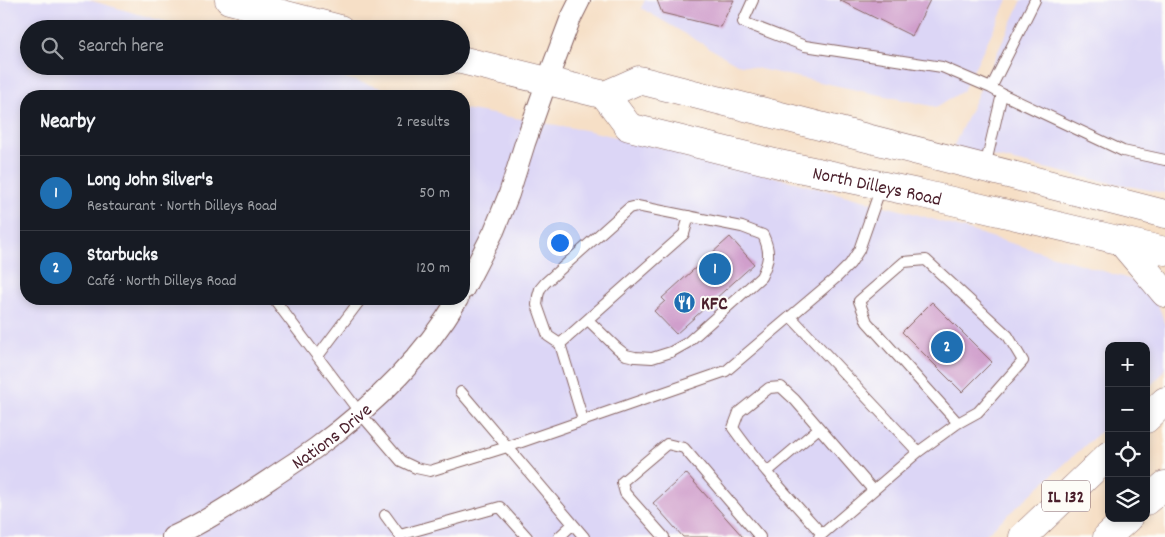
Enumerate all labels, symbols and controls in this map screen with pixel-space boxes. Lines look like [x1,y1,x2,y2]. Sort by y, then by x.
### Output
search box [20,20,470,75]
icon: search [38,34,66,62]
text: Search here [78,34,164,61]
text: Nearby [40,108,95,138]
text: 2 results [396,111,450,134]
street label: North Dilleys Road [810,161,944,215]
text: Long John Silver's [87,168,213,195]
text: 1 [54,182,58,205]
text: 50 m [419,182,450,205]
text: Restaurant · North Dilleys Road [87,195,277,218]
your location [547,230,573,256]
text: Starbucks [87,243,158,270]
pin: 1 [699,250,731,288]
text: 2 [53,257,60,280]
text: 120 m [416,257,450,280]
text: Café · North Dilleys Road [87,270,236,293]
restaurant icon: KFC [673,290,697,314]
place label: KFC [701,292,728,319]
pin: 2 [931,328,963,366]
map controls [1105,342,1150,522]
button: + [1105,342,1150,387]
button: − [1105,387,1150,432]
street label: Nations Drive [287,398,379,478]
button: locate [1105,432,1150,477]
button: layers [1105,477,1150,522]
road number: IL 132 [1042,481,1090,512]

